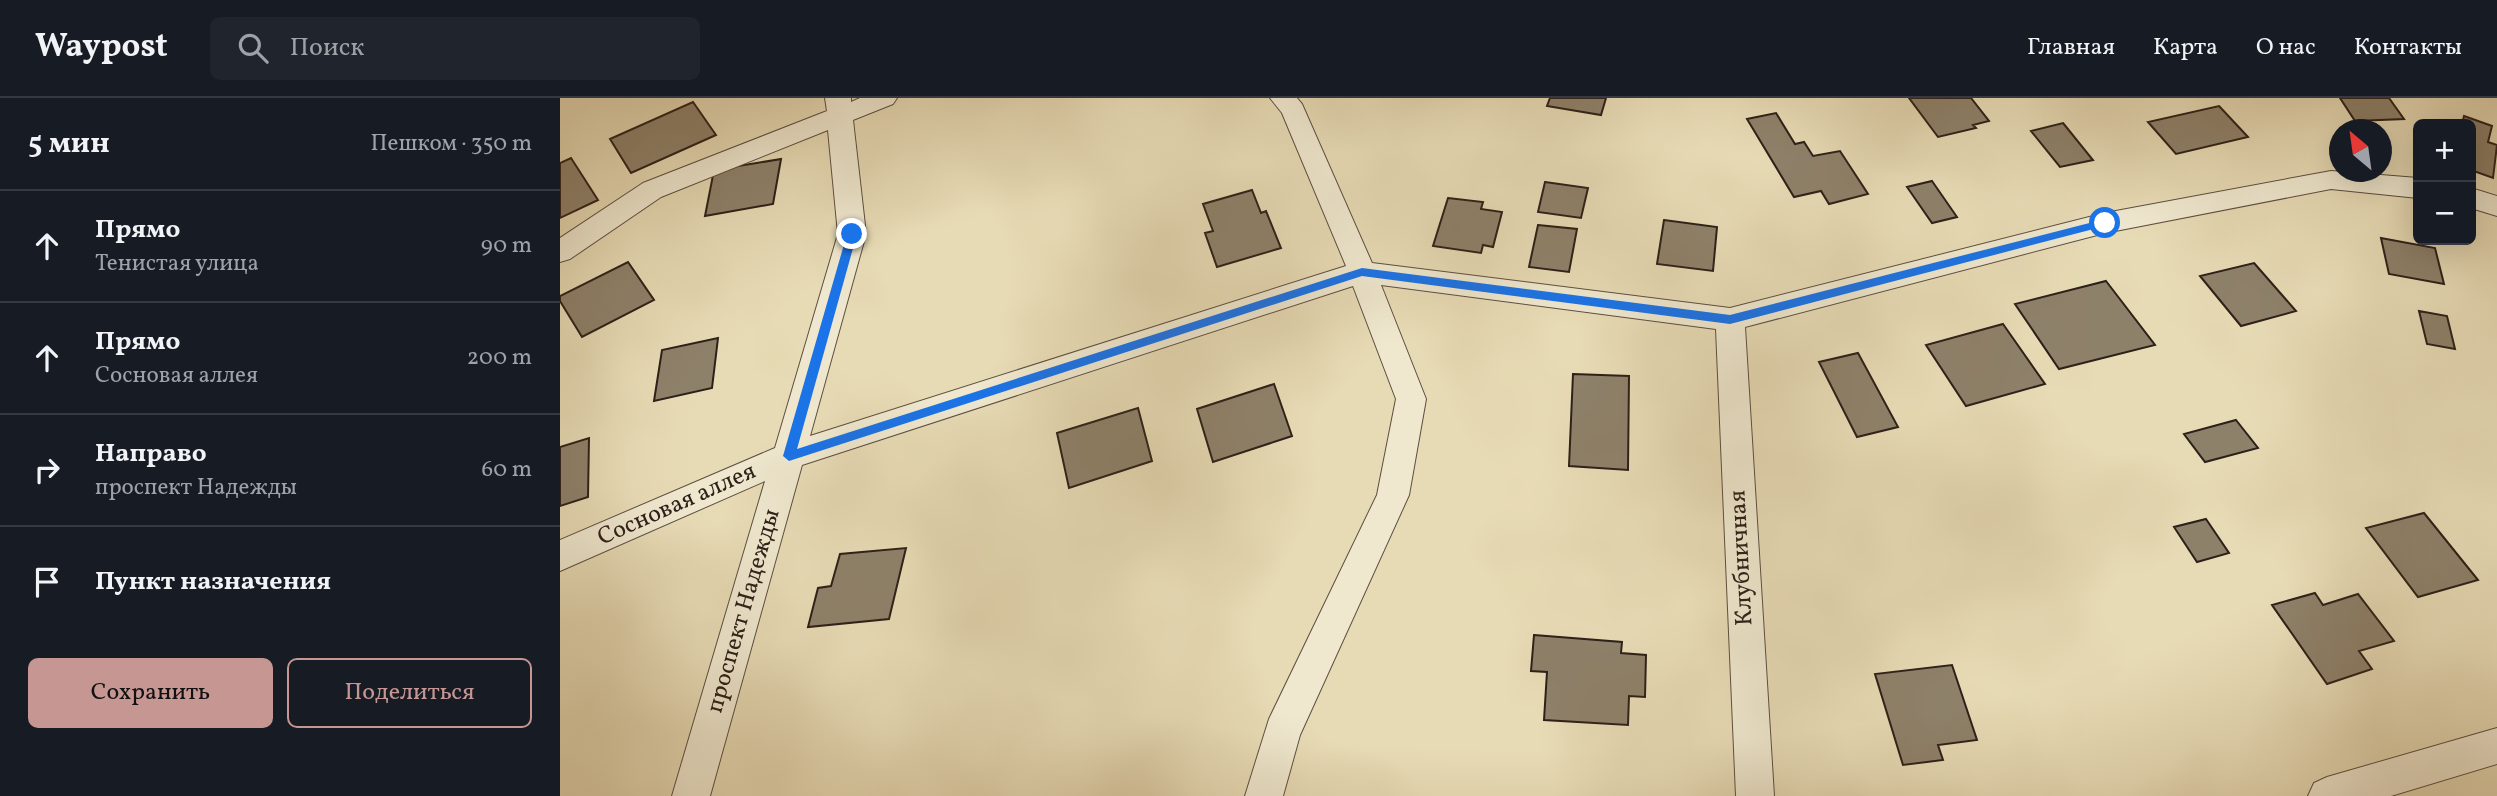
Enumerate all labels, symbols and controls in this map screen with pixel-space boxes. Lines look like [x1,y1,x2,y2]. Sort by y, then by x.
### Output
search box [210,17,700,80]
text: Waypost [35,25,168,71]
icon: search [234,29,272,67]
text: Поиск [290,30,364,66]
text: Главная [2027,31,2115,65]
text: Карта [2153,31,2218,65]
text: О нас [2256,31,2316,65]
text: Контакты [2354,31,2462,65]
north arrow [2329,119,2392,182]
map controls [2413,119,2476,245]
button: + [2413,119,2476,182]
text: 5 мин [28,123,110,165]
text: Пешком · 350 m [370,128,532,160]
button: − [2413,182,2476,245]
route start [2089,207,2120,238]
text: Прямо [95,212,180,248]
route end [836,218,867,249]
icon: ahead [28,227,66,265]
text: 90 m [481,230,532,262]
text: Тенистая улица [95,248,259,280]
text: Прямо [95,324,180,360]
icon: ahead [28,339,66,377]
text: 200 m [467,342,532,374]
text: Сосновая аллея [95,360,258,392]
text: Направо [95,436,207,472]
icon: right [28,451,66,489]
text: 60 m [482,454,532,486]
street label: Сосновая аллея [592,455,762,555]
text: проспект Надежды [95,472,297,504]
street label: Клубничная [1721,489,1763,627]
street label: проспект Надежды [699,505,789,717]
icon: arrive [28,563,66,601]
text: Пункт назначения [95,564,331,600]
button: Сохранить [28,658,273,728]
button: Поделиться [287,658,532,728]

